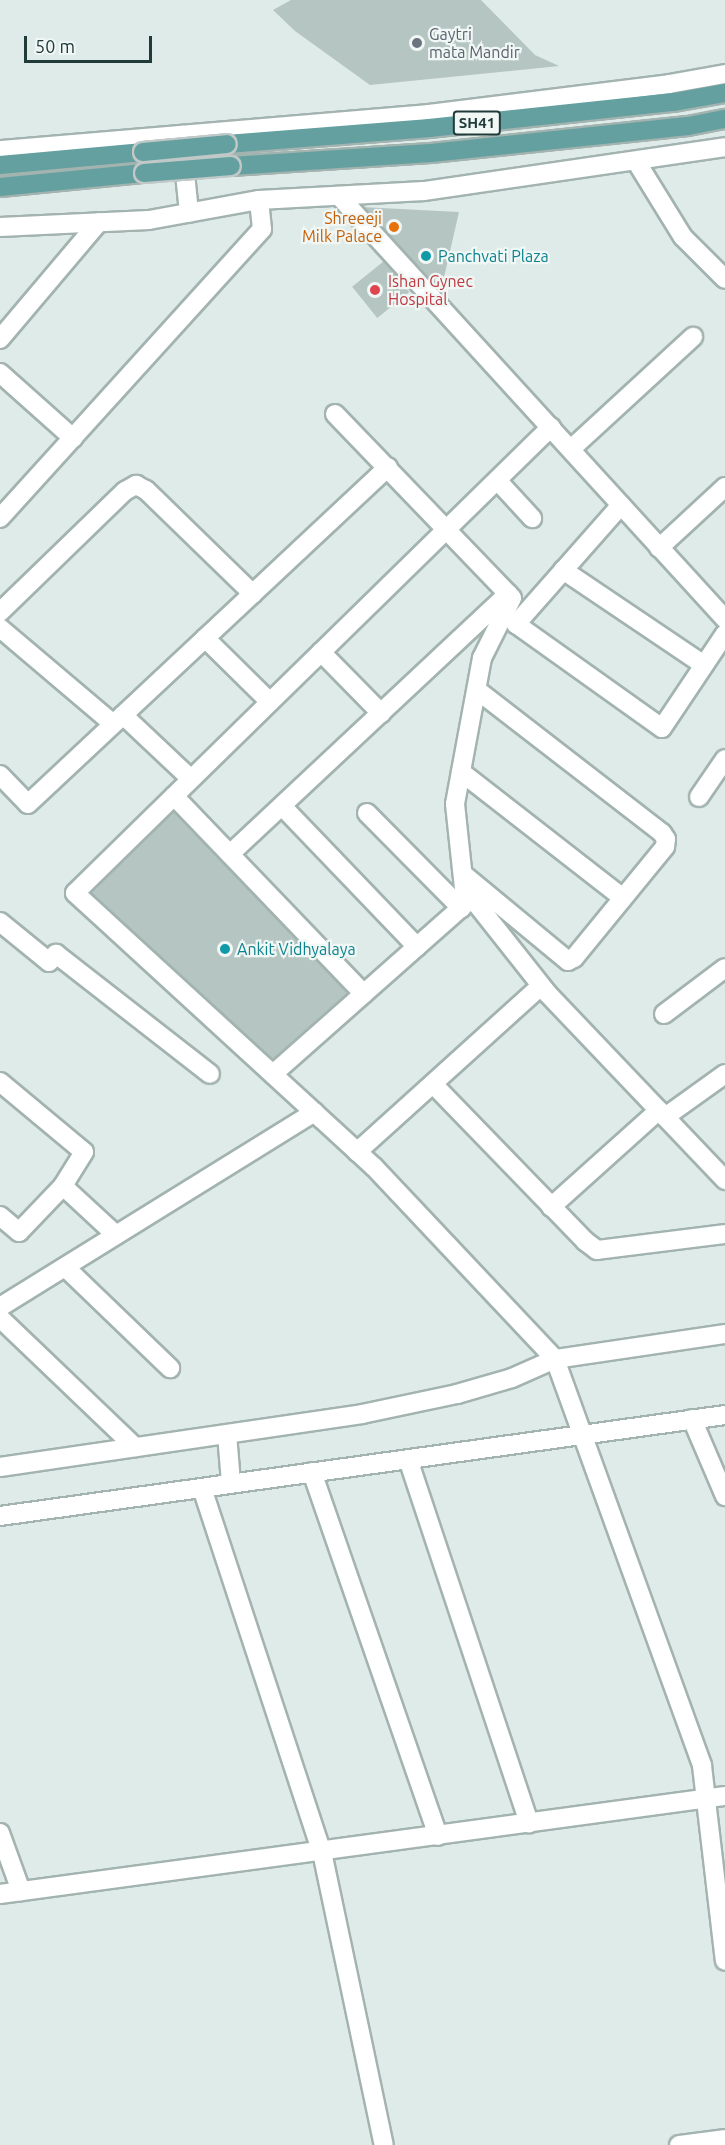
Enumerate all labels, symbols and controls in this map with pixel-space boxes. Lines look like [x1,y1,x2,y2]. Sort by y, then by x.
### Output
scale bar [27,24,154,62]
place label: Gaytri mata Mandir [429,24,520,62]
text: 50 m [35,36,75,56]
marker: Gaytri mata Mandir [410,36,424,50]
road number: SH41 [452,111,502,135]
place label: Shreeeji Milk Palace [302,208,382,246]
marker: Shreeeji Milk Palace [387,220,401,234]
place label: Panchvati Plaza [438,246,549,266]
marker: Panchvati Plaza [419,249,433,263]
place label: Ishan Gynec Hospital [388,271,473,309]
marker: Ishan Gynec Hospital [366,281,384,299]
place label: Ankit Vidhyalaya [237,939,356,959]
marker: Ankit Vidhyalaya [218,942,232,956]

